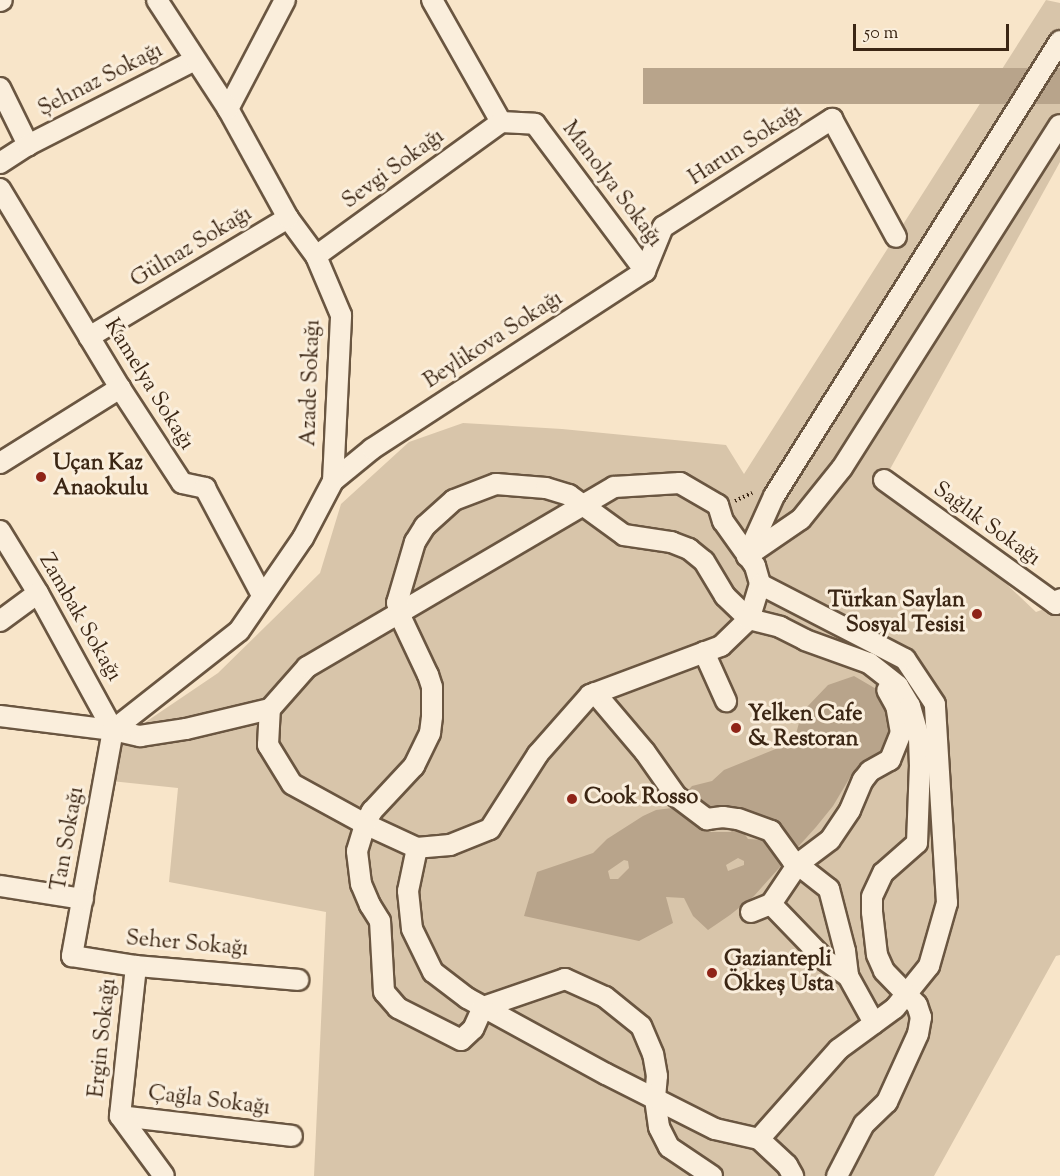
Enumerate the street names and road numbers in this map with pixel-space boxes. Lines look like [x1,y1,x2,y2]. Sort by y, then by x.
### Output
street label: Şehnaz Sokağı [34,38,168,124]
street label: Harun Sokağı [684,100,808,192]
street label: Manolya Sokağı [555,117,667,253]
street label: Sevgi Sokağı [338,124,450,216]
street label: Gülnaz Sokağı [127,201,257,295]
street label: Beylikova Sokağı [420,286,568,396]
street label: Kamelya Sokağı [97,315,199,455]
street label: Azade Sokağı [297,319,327,447]
street label: Sağlık Sokağı [927,477,1045,573]
street label: Zambak Sokağı [32,549,126,687]
street label: Tan Sokağı [47,785,91,893]
street label: Seher Sokağı [125,926,249,964]
street label: Ergin Sokağı [85,977,123,1099]
street label: Çağla Sokağı [146,1081,272,1123]

